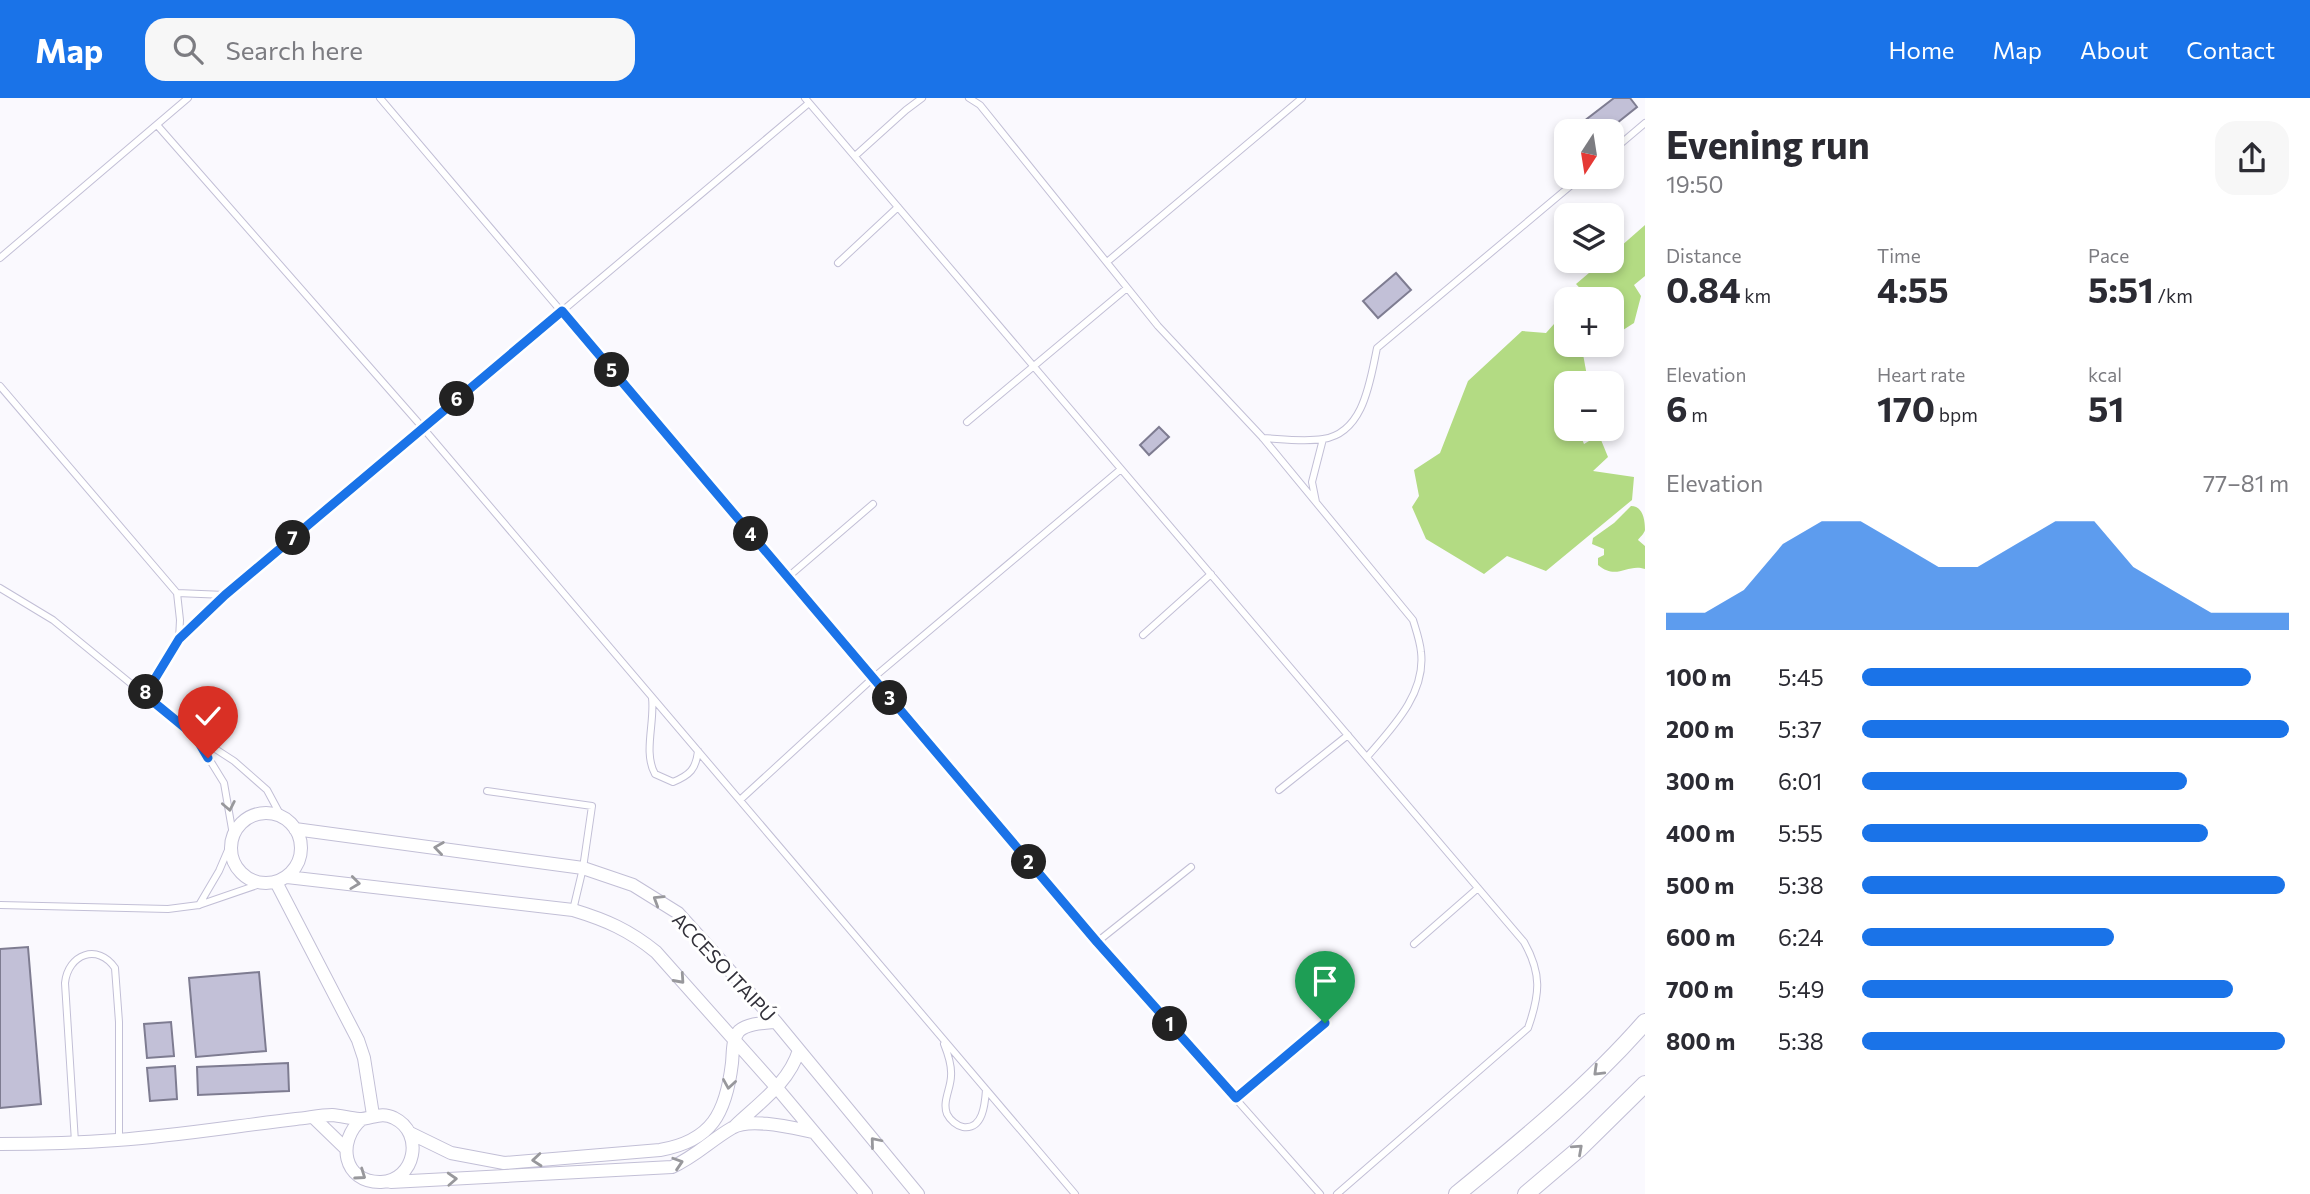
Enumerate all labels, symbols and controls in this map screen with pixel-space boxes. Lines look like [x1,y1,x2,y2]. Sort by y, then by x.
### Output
search box [145,18,635,81]
text: Map [35,29,103,70]
icon: search [169,30,207,68]
text: Search here [225,34,363,65]
text: Home [1889,35,1955,64]
text: Map [1993,35,2042,64]
text: About [2080,35,2148,64]
text: Contact [2186,35,2275,64]
north arrow [1554,119,1624,189]
map controls [1554,119,1624,441]
text: Evening run [1666,120,1870,167]
button: share [2215,121,2289,195]
text: 19:50 [1666,170,1723,198]
button: layers [1554,203,1624,273]
text: Distance [1666,244,1742,267]
text: Time [1877,244,1921,267]
text: Pace [2088,244,2129,267]
text: 0.84 [1666,267,1741,310]
text: 4:55 [1877,267,1949,310]
text: 5:51 [2088,267,2154,310]
text: km [1741,284,1771,307]
text: /km [2154,284,2193,307]
button: + [1554,287,1624,357]
pin: 5 [594,352,630,388]
text: 5 [606,358,617,381]
text: Elevation [1666,363,1746,386]
text: Heart rate [1877,363,1965,386]
text: kcal [2088,363,2122,386]
button: − [1554,371,1624,441]
pin: 6 [440,382,475,416]
text: 6 [1666,386,1688,429]
text: 170 [1877,386,1935,429]
text: 51 [2088,386,2124,429]
text: 6 [451,387,462,410]
text: m [1688,403,1708,426]
text: bpm [1935,403,1978,426]
text: Elevation [1666,469,1763,497]
text: 77–81 m [2203,469,2289,497]
pin: 4 [734,516,768,551]
pin: 7 [276,520,310,556]
text: 4 [745,522,756,545]
text: 7 [287,526,298,549]
text: 100 m [1666,663,1731,691]
text: 5:45 [1778,663,1824,691]
pin: 8 [128,674,164,710]
text: 8 [140,680,151,703]
pin: 3 [872,680,908,716]
pin [178,686,238,758]
text: 3 [884,686,895,709]
icon: check [189,697,227,735]
text: 200 m [1666,715,1734,743]
text: 5:37 [1778,715,1822,743]
text: 300 m [1666,767,1734,795]
text: 6:01 [1778,767,1822,795]
one-way arrow [220,800,235,812]
text: 400 m [1666,819,1735,847]
text: 5:55 [1778,819,1823,847]
one-way arrow [433,840,445,855]
pin: 2 [1012,844,1046,880]
text: 2 [1023,850,1034,873]
text: 500 m [1666,871,1734,899]
text: 5:38 [1778,871,1824,899]
one-way arrow [349,876,360,891]
one-way arrow [652,896,665,909]
street label: ACCESO ITAIPÚ [668,907,781,1026]
text: 600 m [1666,923,1735,951]
text: 6:24 [1778,923,1824,951]
pin [1295,951,1355,1023]
icon: arrive [1306,962,1344,1000]
one-way arrow [672,971,684,984]
text: 700 m [1666,975,1734,1003]
text: 5:49 [1778,975,1824,1003]
pin: 1 [1152,1006,1188,1042]
text: 1 [1165,1012,1174,1035]
text: 800 m [1666,1027,1735,1055]
text: 5:38 [1778,1027,1824,1055]
one-way arrow [1593,1062,1606,1075]
one-way arrow [722,1078,737,1090]
one-way arrow [871,1137,883,1150]
one-way arrow [1570,1145,1583,1158]
one-way arrow [531,1152,542,1167]
one-way arrow [672,1157,684,1171]
one-way arrow [354,1167,366,1179]
one-way arrow [446,1171,457,1186]

